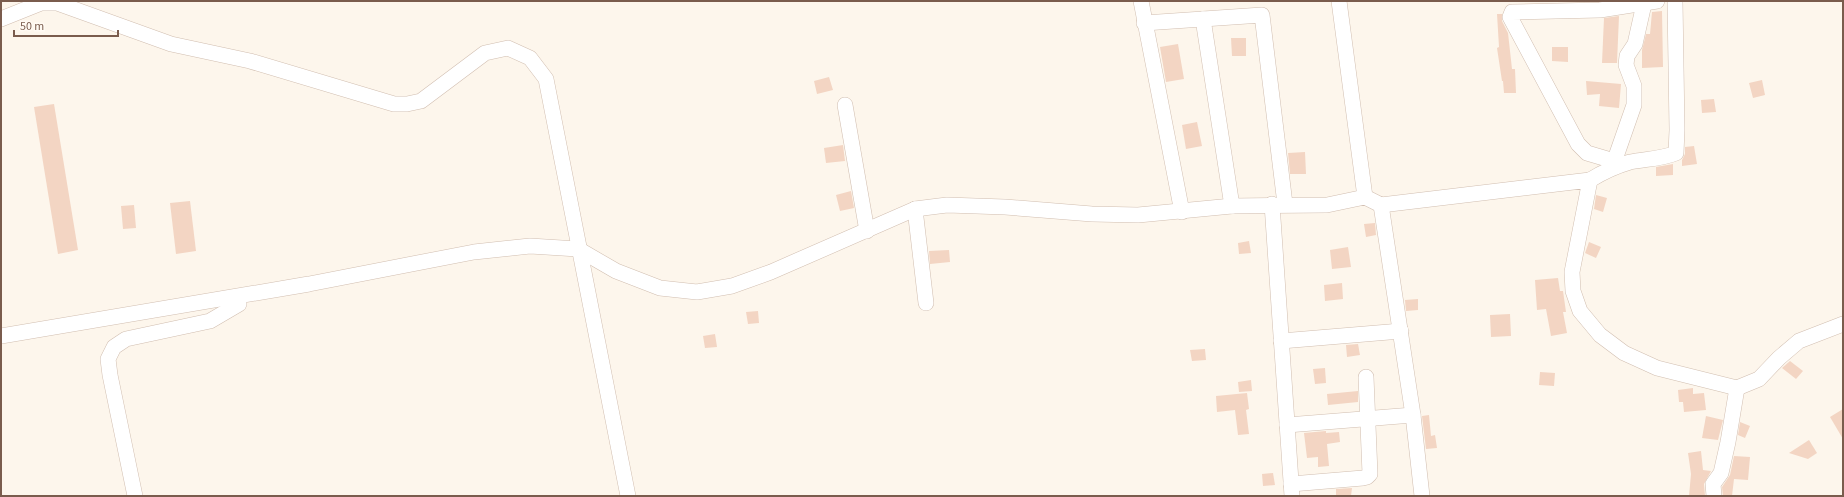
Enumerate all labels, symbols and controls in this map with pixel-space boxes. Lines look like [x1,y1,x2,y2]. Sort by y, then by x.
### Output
scale bar [14,12,118,38]
text: 50 m [20,18,44,35]

